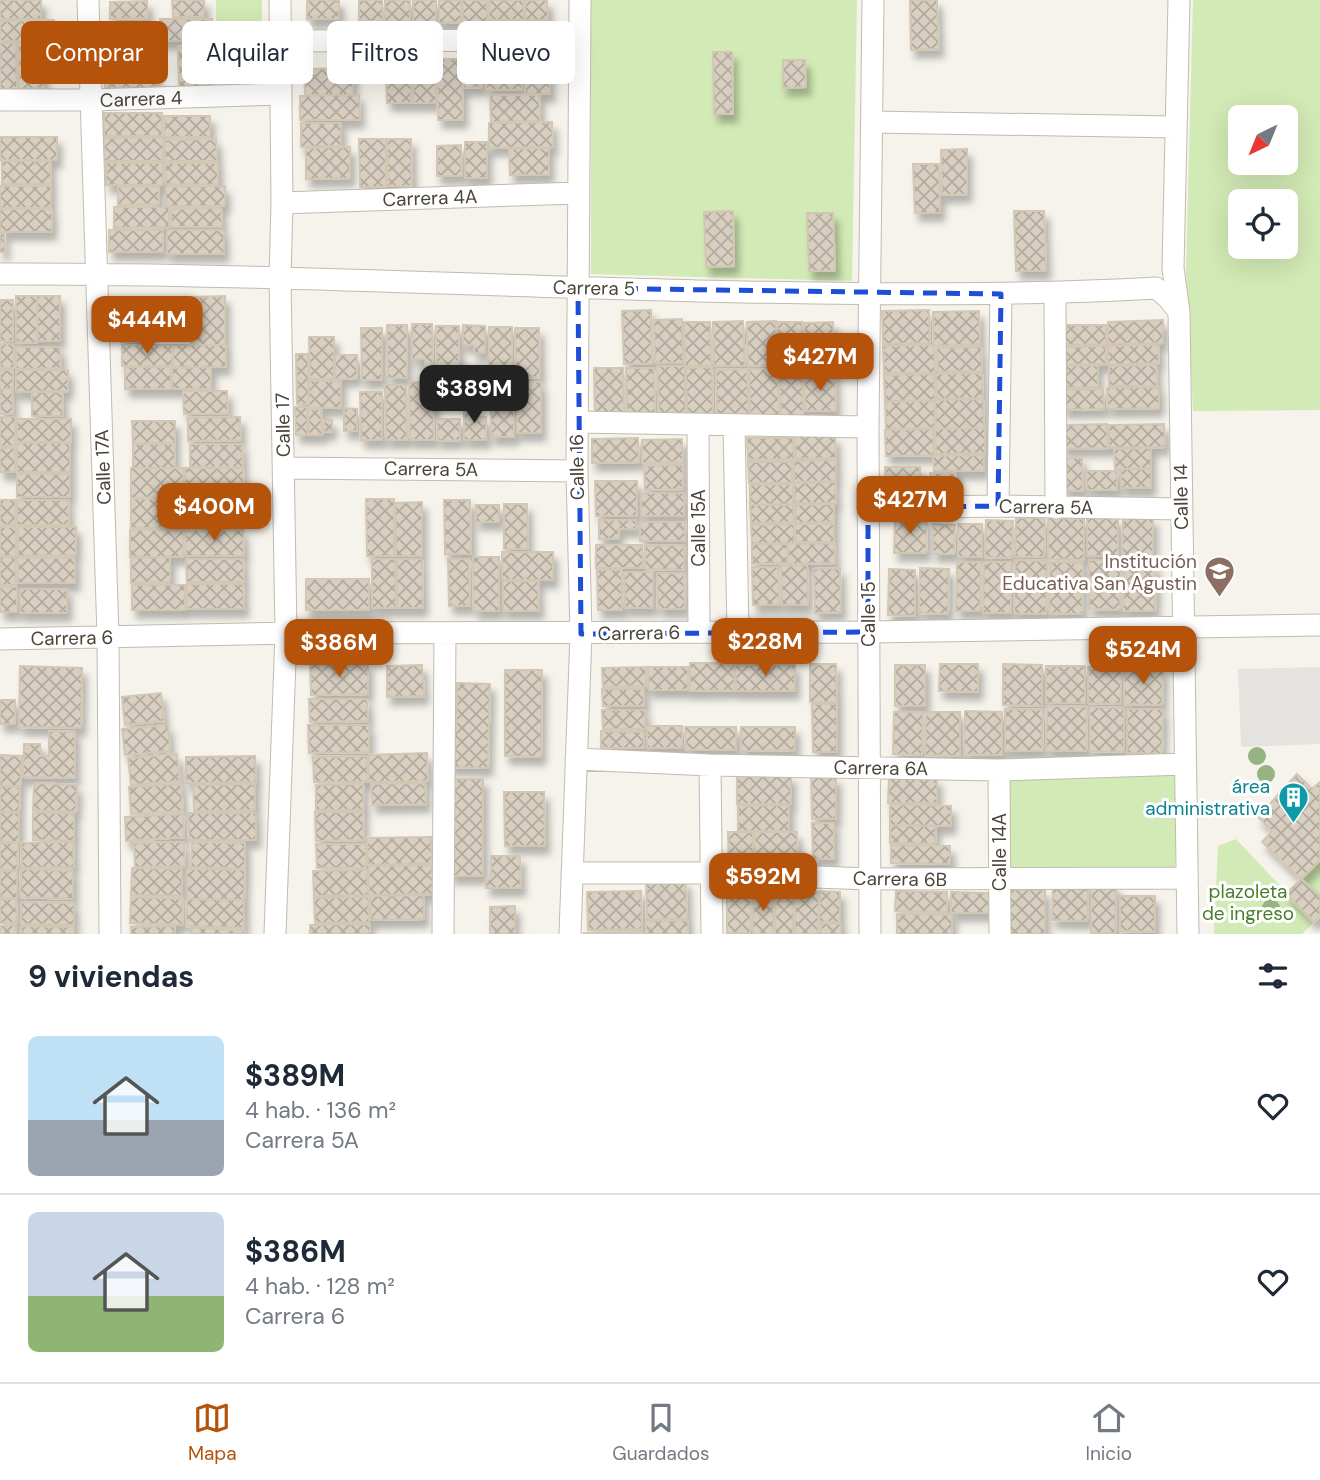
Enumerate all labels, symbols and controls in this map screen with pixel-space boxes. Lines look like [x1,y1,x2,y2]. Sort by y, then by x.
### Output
chip: Comprar [21,21,168,84]
chip: Alquilar [182,21,313,84]
chip: Filtros [327,21,443,84]
chip: Nuevo [457,21,575,84]
street label: Carrera 4 [99,85,183,113]
north arrow [1228,105,1298,175]
map controls [1228,105,1298,259]
street label: Carrera 4A [382,184,478,212]
button: locate [1228,189,1298,259]
street label: Carrera 5 [553,275,635,301]
pin: $444M [98,296,196,356]
text: $444M [107,304,187,334]
pin: $427M [771,334,869,393]
text: $427M [783,341,857,371]
pin: $389M [425,366,523,425]
text: $389M [436,373,512,403]
street label: Calle 17 [270,393,296,457]
street label: Calle 17A [89,429,117,505]
street label: Calle 16 [564,434,590,500]
street label: Carrera 5A [384,456,479,482]
street label: Calle 14 [1168,464,1194,530]
pin: $427M [861,476,959,536]
pin: $400M [165,484,263,543]
text: $427M [873,484,947,514]
street label: Calle 15A [686,489,711,567]
text: $400M [173,491,255,521]
street label: Carrera 5A [999,494,1094,520]
place label: Institución Educativa San Agustin [1002,549,1197,596]
school or university icon: Institución Educativa San Agustin [1203,555,1237,599]
street label: Calle 15 [856,581,881,647]
pin: $228M [716,618,814,678]
pin: $386M [290,620,388,679]
street label: Carrera 6 [597,620,681,646]
street label: Carrera 6 [30,625,114,651]
text: $228M [727,626,803,656]
pin: $524M [1094,626,1192,686]
text: $386M [300,627,378,657]
text: $524M [1105,634,1181,664]
street label: Carrera 6A [833,755,929,781]
place label: área administrativa [1145,774,1270,821]
building icon: área administrativa [1276,780,1310,824]
street label: Calle 14A [987,812,1012,891]
pin: $592M [714,853,812,913]
text: $592M [725,861,801,891]
street label: Carrera 6B [853,866,947,892]
park label: plazoleta de ingreso [1202,879,1294,926]
text: 9 viviendas [28,957,194,996]
icon: filters [1254,957,1292,995]
text: $389M [245,1056,345,1095]
icon: home [84,1064,168,1148]
icon: heart [1254,1087,1292,1125]
text: 4 hab. · 136 m² [245,1095,396,1125]
text: Carrera 5A [245,1125,359,1155]
text: $386M [245,1232,346,1271]
icon: home [84,1240,168,1324]
icon: heart [1254,1263,1292,1301]
text: 4 hab. · 128 m² [245,1271,395,1301]
text: Carrera 6 [245,1301,345,1331]
tab: Mapa [188,1399,236,1466]
tab: Guardados [612,1399,710,1466]
tab: Inicio [1085,1399,1132,1466]

